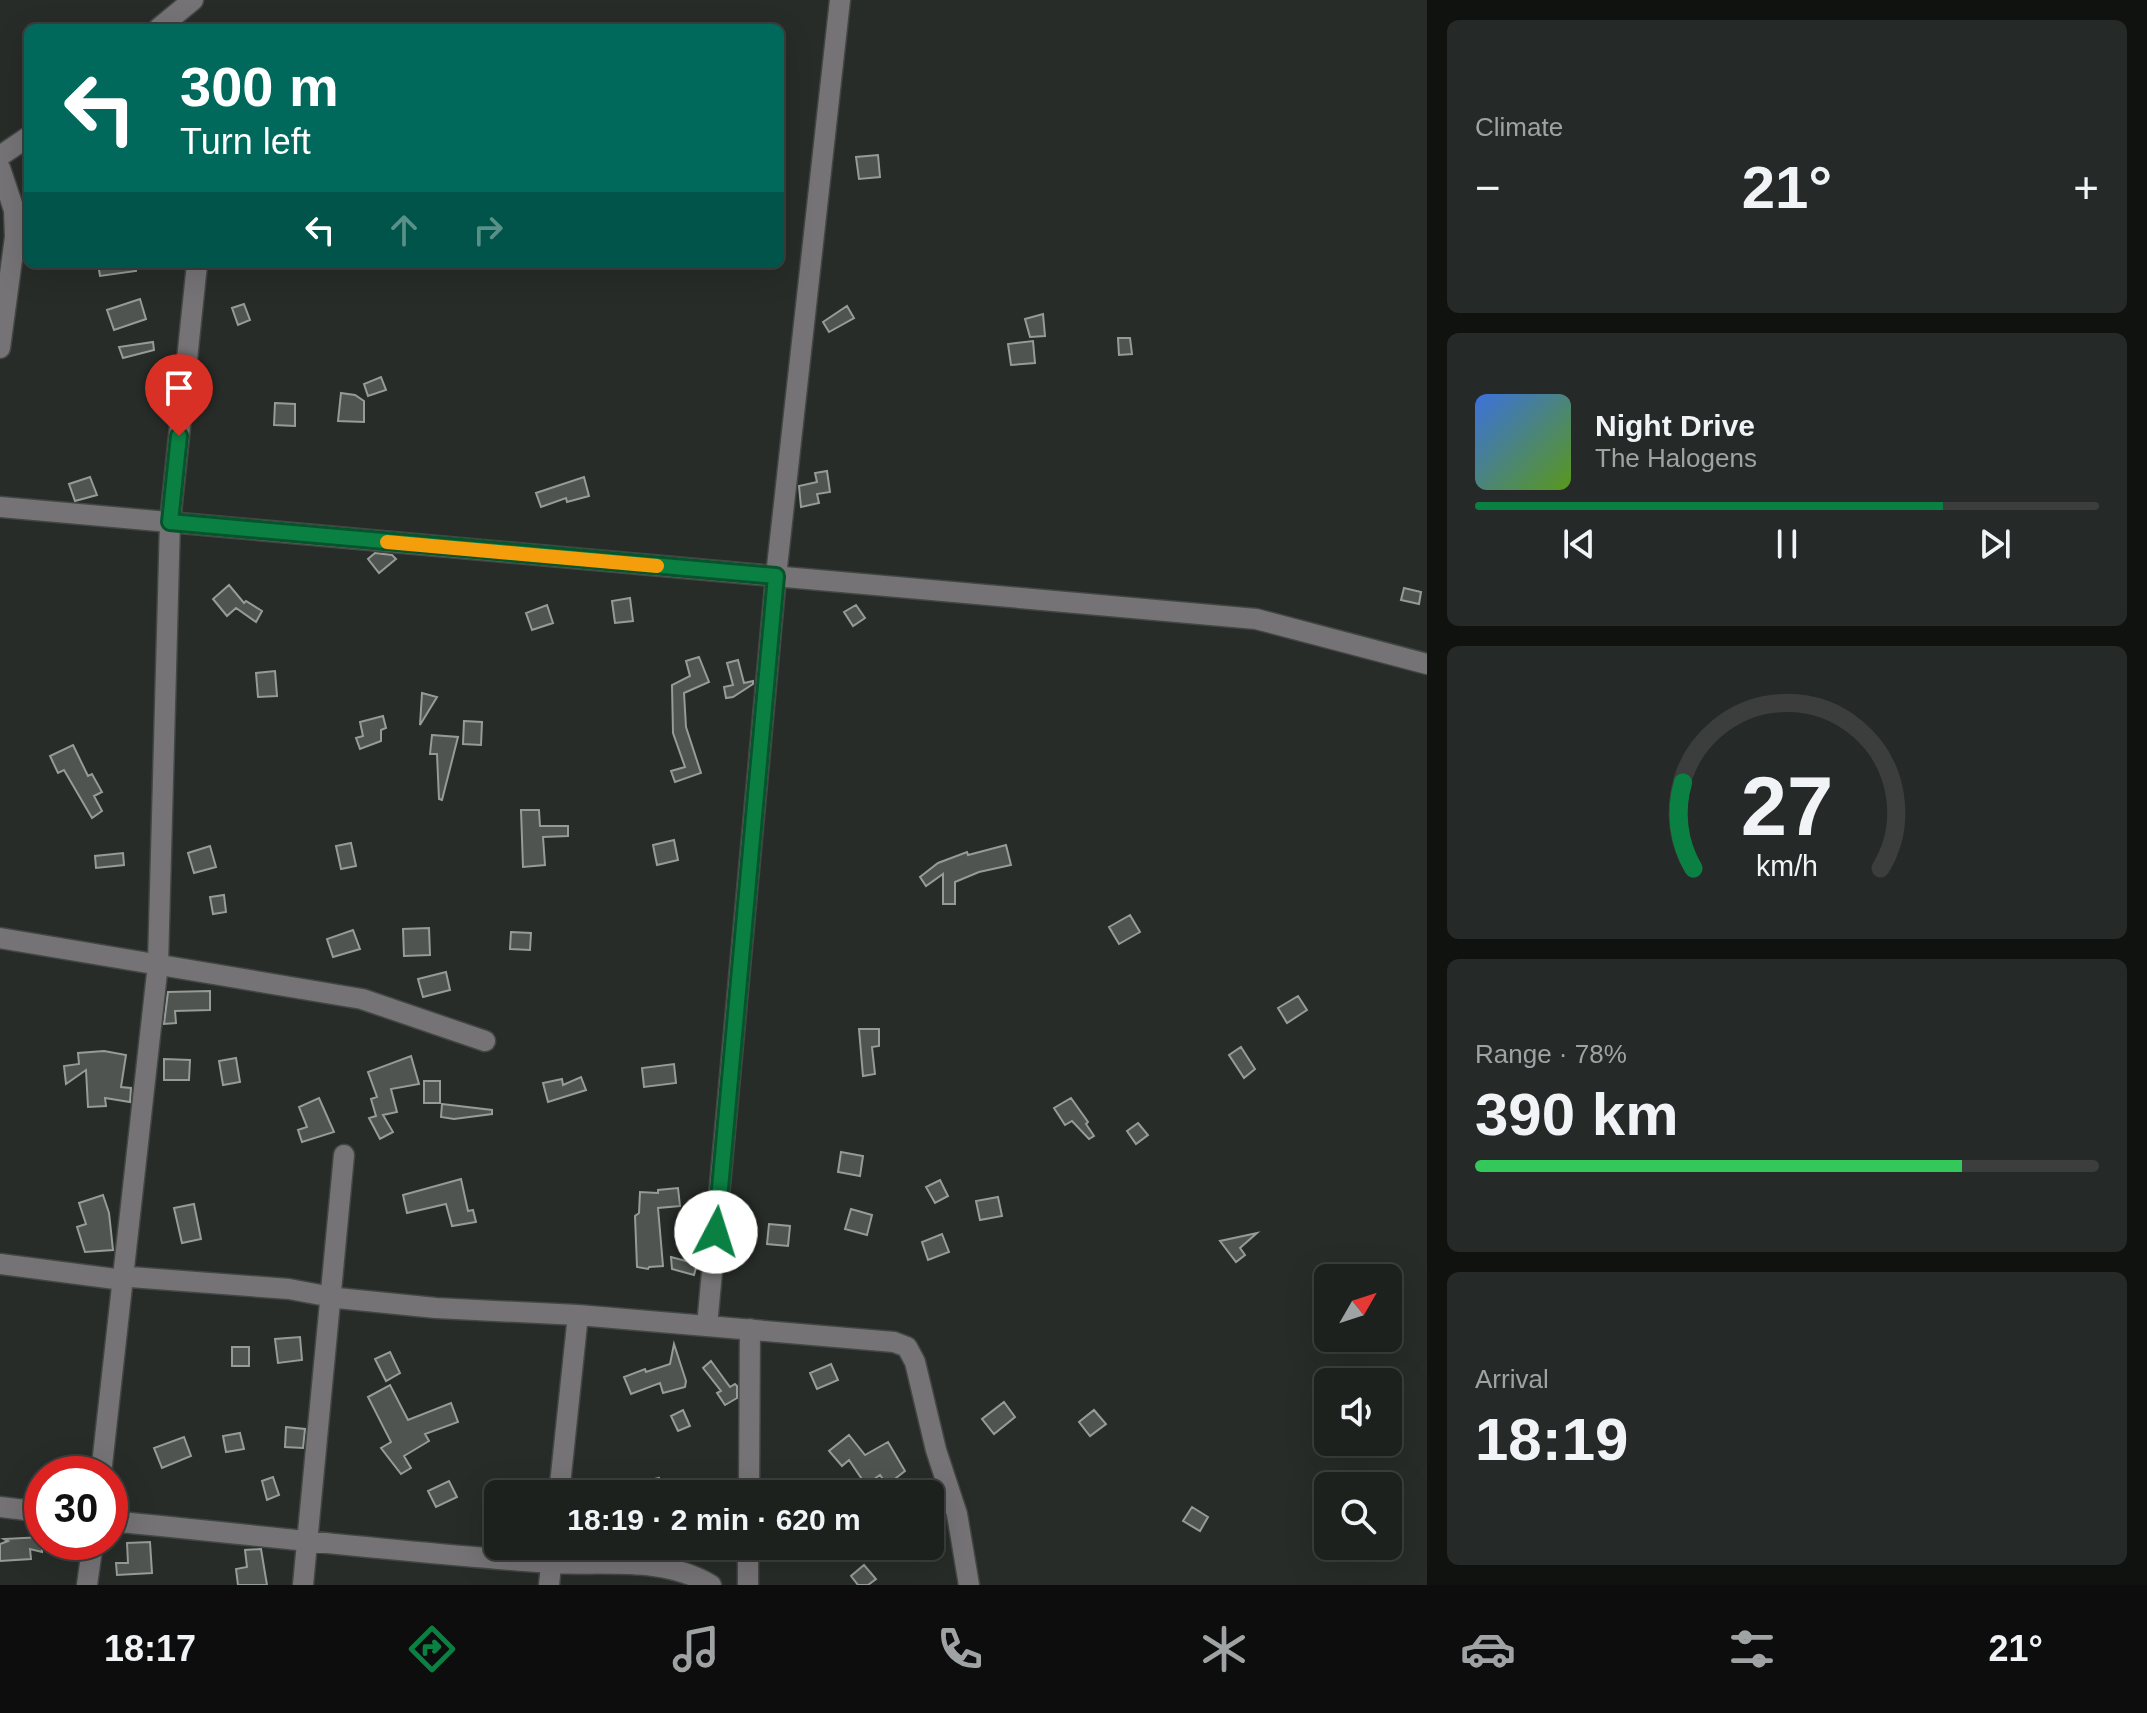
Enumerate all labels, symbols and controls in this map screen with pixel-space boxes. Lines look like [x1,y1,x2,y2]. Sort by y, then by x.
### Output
text: 300 m [180,55,339,118]
icon: left [48,56,152,160]
text: Climate [1475,112,1563,142]
text: Turn left [180,121,311,162]
text: 21° [1742,154,1832,221]
text: − [1475,163,1501,212]
text: + [2073,163,2099,212]
icon: left [298,208,342,252]
icon: ahead [382,208,426,252]
icon: right [466,208,510,252]
pin [145,354,213,436]
icon: arrive [157,366,201,410]
text: Night Drive [1595,409,1755,442]
text: The Halogens [1595,443,1757,473]
icon: previous [1557,522,1601,566]
icon: pause [1765,522,1809,566]
icon: next [1973,522,2017,566]
text: 27 [1741,759,1833,852]
text: km/h [1756,850,1818,882]
text: Range · 78% [1475,1039,1627,1069]
text: 390 km [1475,1081,1679,1148]
position arrow [674,1190,758,1274]
north arrow [1314,1264,1402,1352]
map controls [1314,1264,1402,1560]
text: Arrival [1475,1364,1549,1394]
button: sound [1314,1368,1402,1456]
text: 18:19 [1475,1406,1628,1473]
speed limit sign: 30 [24,1456,128,1560]
button: search [1314,1472,1402,1560]
text: 18:19 · 2 min · 620 m [567,1503,861,1536]
icon: directions [404,1621,460,1677]
icon: music [668,1621,724,1677]
icon: phone [932,1621,988,1677]
icon: climate [1196,1621,1252,1677]
icon: car [1460,1621,1516,1677]
icon: filters [1724,1621,1780,1677]
text: 18:17 [104,1628,196,1669]
text: 21° [1988,1628,2043,1669]

